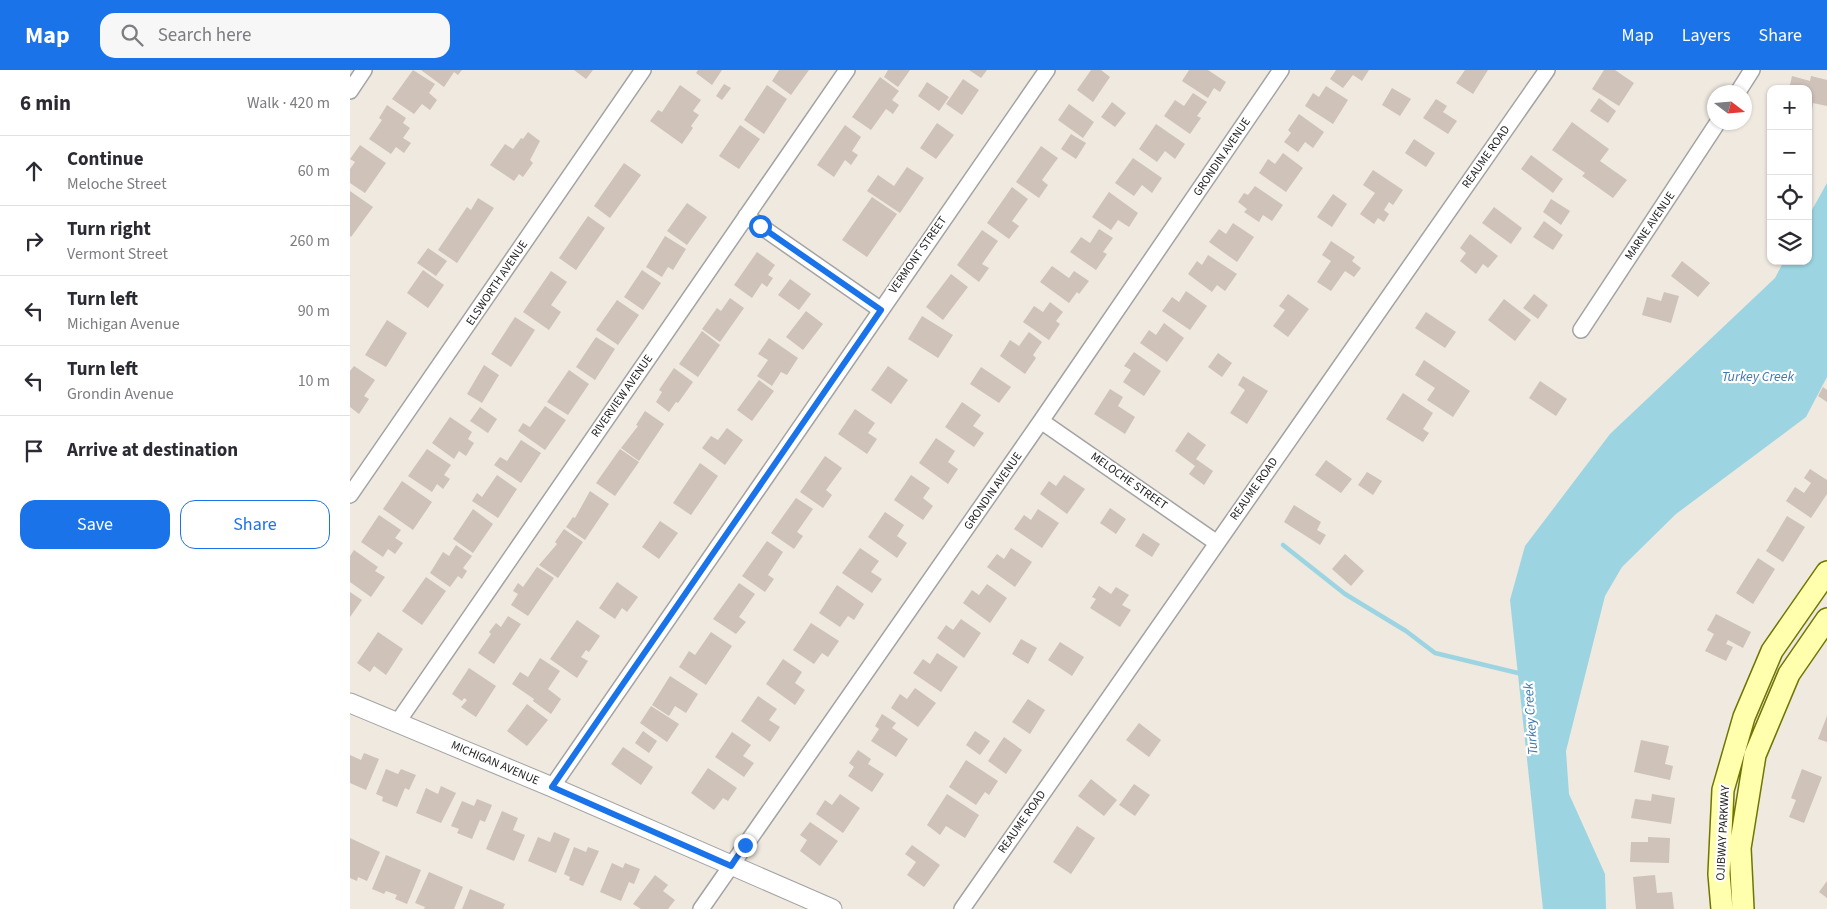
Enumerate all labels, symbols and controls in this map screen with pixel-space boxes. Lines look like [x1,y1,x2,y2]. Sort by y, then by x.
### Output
search box [100,13,450,58]
text: Map [25,18,70,53]
icon: search [118,21,146,49]
text: Search here [158,22,251,49]
text: Map [1622,23,1654,48]
text: Layers [1682,23,1731,48]
text: Share [1759,23,1802,48]
north arrow [1707,85,1752,130]
map controls [1767,85,1812,265]
button: + [1767,85,1812,130]
text: 6 min [20,88,71,118]
text: Walk · 420 m [247,92,330,114]
street label: GRONDIN AVENUE [1189,114,1255,200]
street label: REAUME ROAD [1458,122,1514,192]
button: − [1767,130,1812,175]
text: Continue [67,146,144,173]
icon: ahead [20,157,48,185]
text: 60 m [298,160,330,182]
text: Meloche Street [67,173,167,195]
button: locate [1767,175,1812,220]
street label: MARNE AVENUE [1621,188,1679,264]
street label: VERMONT STREET [885,212,951,297]
route start [749,215,772,238]
text: Turn right [67,216,151,243]
button: layers [1767,220,1812,265]
icon: right [20,227,48,255]
text: 260 m [290,230,330,252]
street label: ELSWORTH AVENUE [462,237,532,329]
text: Vermont Street [67,243,168,265]
text: Turn left [67,286,138,313]
icon: left [20,297,48,325]
text: 90 m [298,300,330,322]
text: Michigan Avenue [67,313,180,335]
street label: RIVERVIEW AVENUE [587,351,657,441]
text: Turn left [67,356,138,383]
icon: left [20,367,48,395]
water label: Turkey Creek [1722,367,1794,387]
text: 10 m [298,370,330,392]
text: Grondin Avenue [67,383,174,405]
icon: arrive [20,437,48,465]
text: Arrive at destination [67,437,238,464]
street label: MELOCHE STREET [1087,448,1171,514]
street label: GRONDIN AVENUE [960,449,1026,533]
street label: REAUME ROAD [1226,454,1282,524]
button: Save [20,500,170,549]
button: Share [180,500,330,549]
water label: Turkey Creek [1518,682,1543,756]
street label: MICHIGAN AVENUE [448,737,542,789]
street label: OJIBWAY PARKWAY [1712,785,1734,881]
street label: REAUME ROAD [994,787,1050,857]
route end [734,834,757,857]

